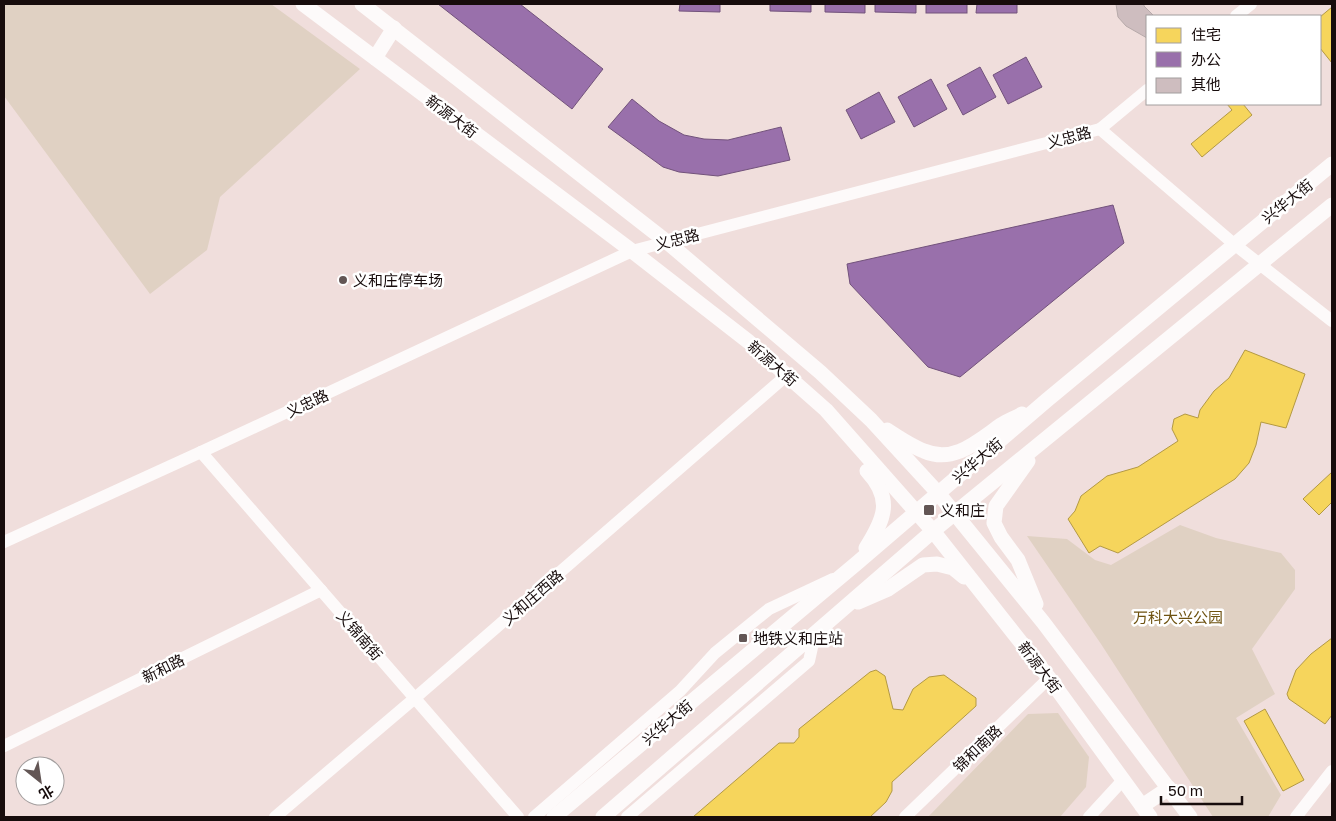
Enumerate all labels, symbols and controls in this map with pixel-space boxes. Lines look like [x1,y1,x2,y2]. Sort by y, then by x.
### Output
legend [1146,15,1321,105]
text: 住宅 [1191,25,1221,43]
text: 办公 [1191,50,1221,68]
text: 其他 [1191,75,1221,93]
street label: 新源大街 [423,91,481,141]
street label: 义忠路 [1045,122,1093,152]
street label: 兴华大街 [1258,175,1316,227]
street label: 义忠路 [653,225,701,253]
place label: 义和庄停车场 [353,271,443,289]
marker: 义和庄停车场 [337,274,349,286]
street label: 新源大街 [744,337,802,389]
street label: 义忠路 [283,385,331,421]
street label: 兴华大街 [948,434,1006,486]
place label: 义和庄 [940,501,985,519]
marker: 义和庄 [922,503,936,517]
street label: 义和庄西路 [498,566,566,628]
street label: 义锦南街 [334,606,386,664]
park label: 万科大兴公园 [1133,608,1223,626]
place label: 地铁义和庄站 [753,629,843,647]
marker: 地铁义和庄站 [737,632,749,644]
street label: 新源大街 [1015,638,1065,696]
street label: 新和路 [139,650,187,686]
street label: 兴华大街 [638,696,696,748]
street label: 锦和南路 [949,721,1005,775]
north arrow [15,756,65,806]
scale bar [1161,774,1242,806]
text: 50 m [1168,781,1203,799]
text: 北 [36,782,57,804]

